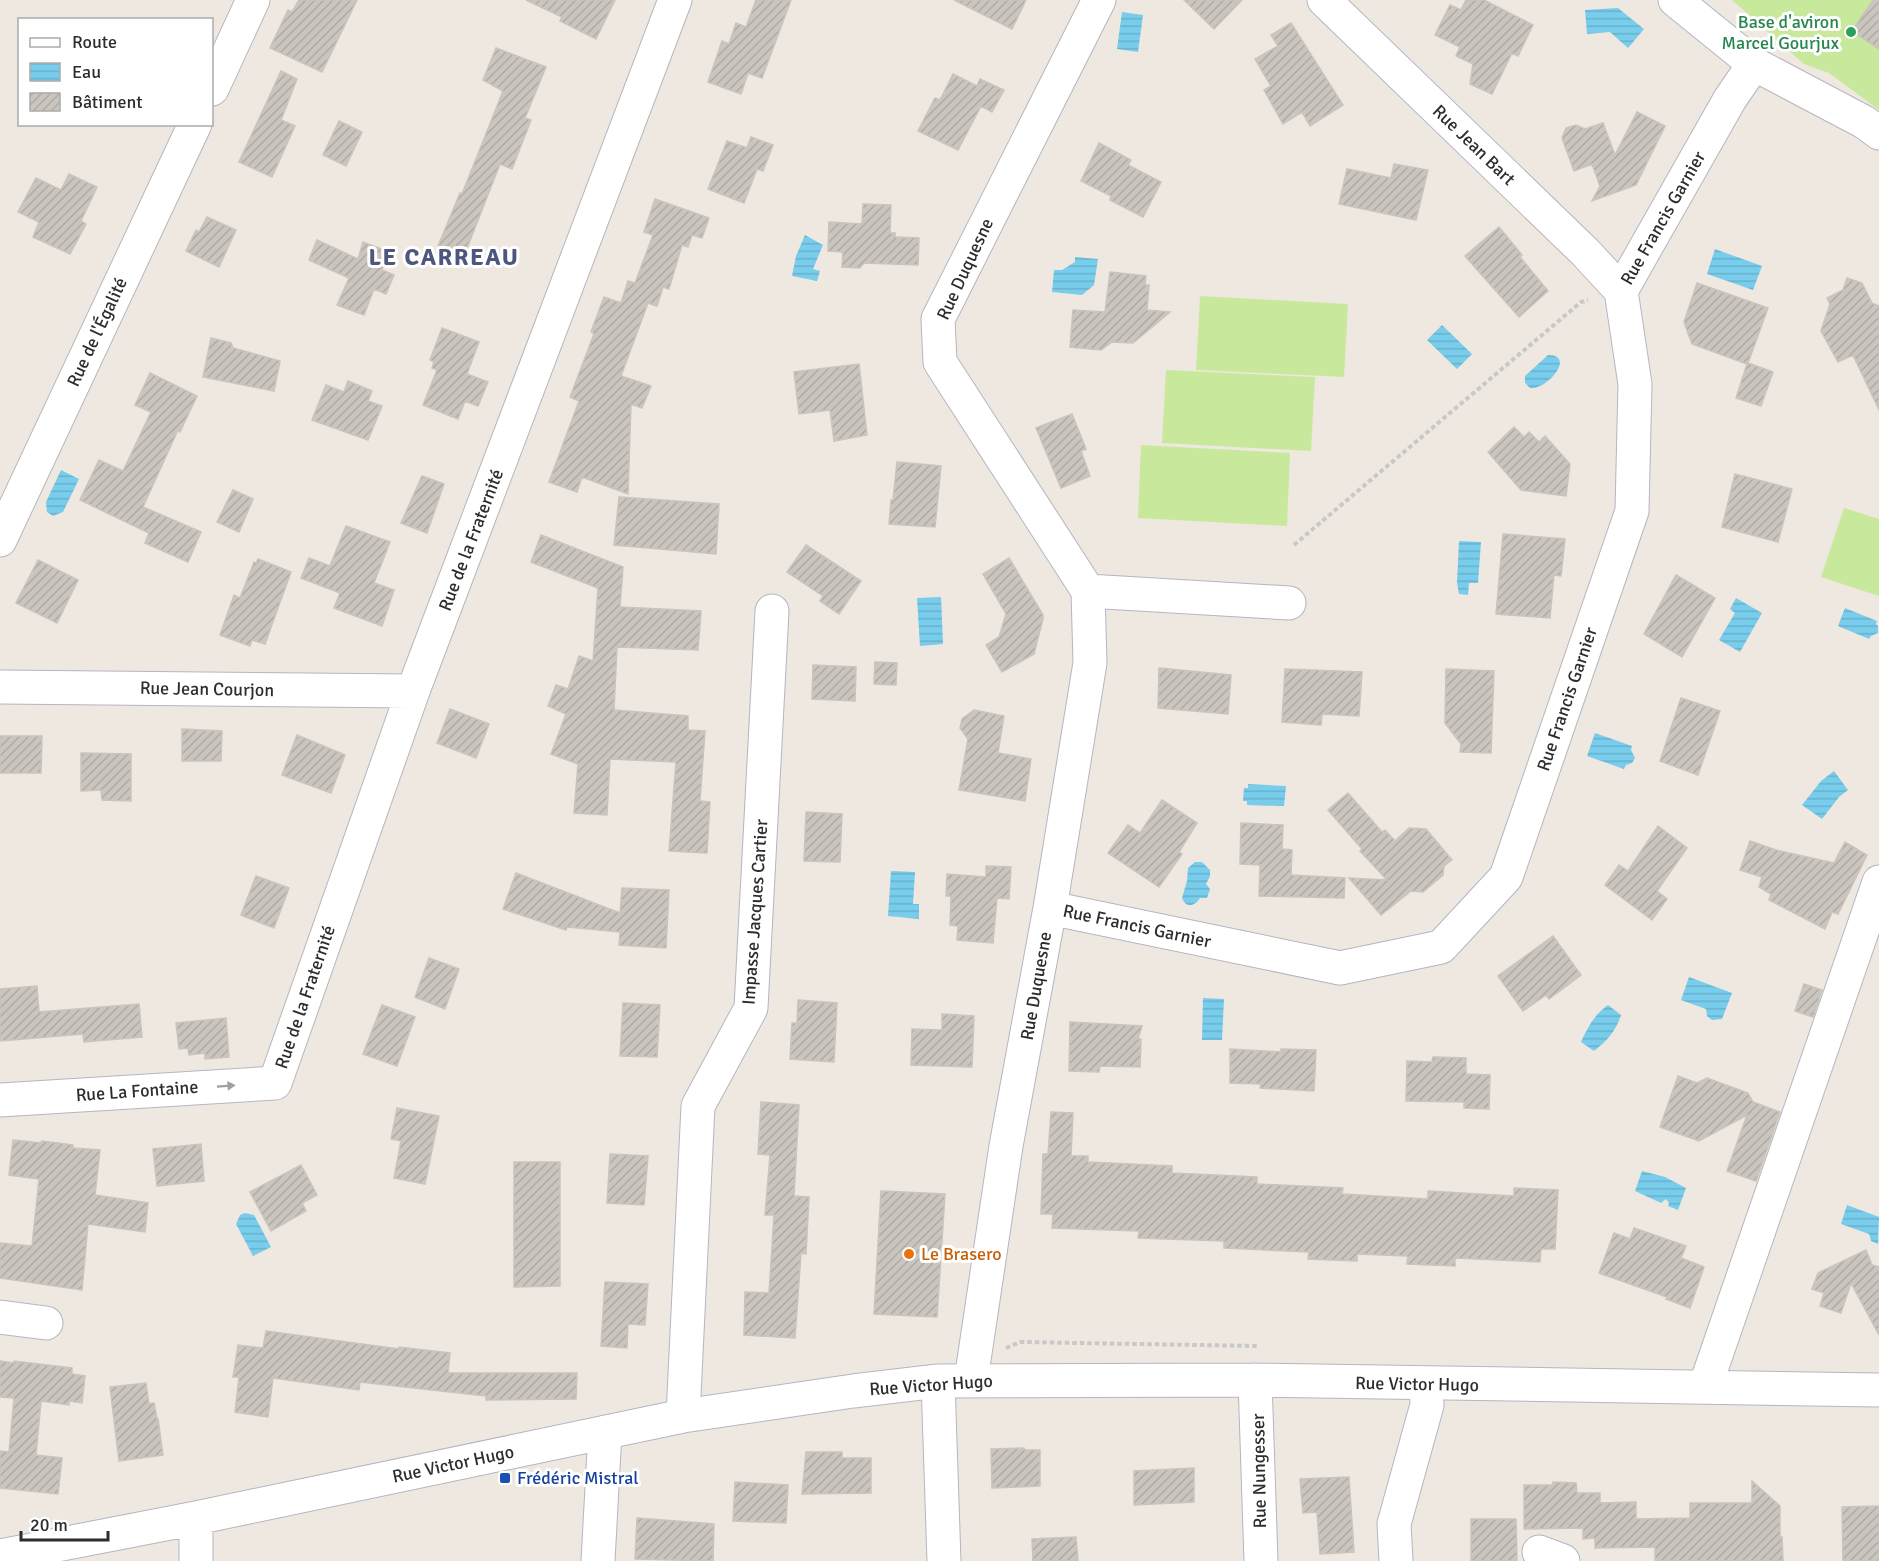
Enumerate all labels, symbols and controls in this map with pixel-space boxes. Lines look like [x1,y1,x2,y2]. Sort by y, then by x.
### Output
place label: Base d'aviron Marcel Gourjux [1722,11,1840,54]
legend [18,18,213,126]
marker: Base d'aviron Marcel Gourjux [1844,25,1858,39]
text: Route [72,31,117,53]
text: Eau [72,61,101,83]
text: Bâtiment [72,91,143,113]
street label: Rue Jean Bart [1428,100,1520,190]
street label: Rue Francis Garnier [1616,147,1710,289]
street label: Rue Duquesne [932,215,998,323]
district label: LE CARREAU [369,242,519,272]
street label: Rue de l'Égalité [62,274,132,390]
street label: Rue de la Fraternité [434,466,508,614]
street label: Rue Francis Garnier [1532,624,1602,774]
street label: Rue Jean Courjon [140,677,274,701]
street label: Impasse Jacques Cartier [738,818,772,1006]
street label: Rue Francis Garnier [1061,900,1213,952]
street label: Rue de la Fraternité [270,922,340,1072]
street label: Rue Duquesne [1016,930,1056,1042]
street label: Rue La Fontaine [75,1076,199,1106]
one-way arrow [217,1081,236,1090]
place label: Le Brasero [921,1243,1002,1265]
marker: Le Brasero [902,1247,916,1261]
street label: Rue Victor Hugo [868,1370,994,1400]
street label: Rue Victor Hugo [1355,1372,1479,1396]
street label: Rue Nungesser [1247,1413,1271,1529]
street label: Rue Victor Hugo [390,1440,516,1488]
place label: Frédéric Mistral [517,1467,639,1489]
marker: Frédéric Mistral [498,1471,512,1485]
scale bar [21,1504,108,1542]
text: 20 m [30,1514,68,1536]

